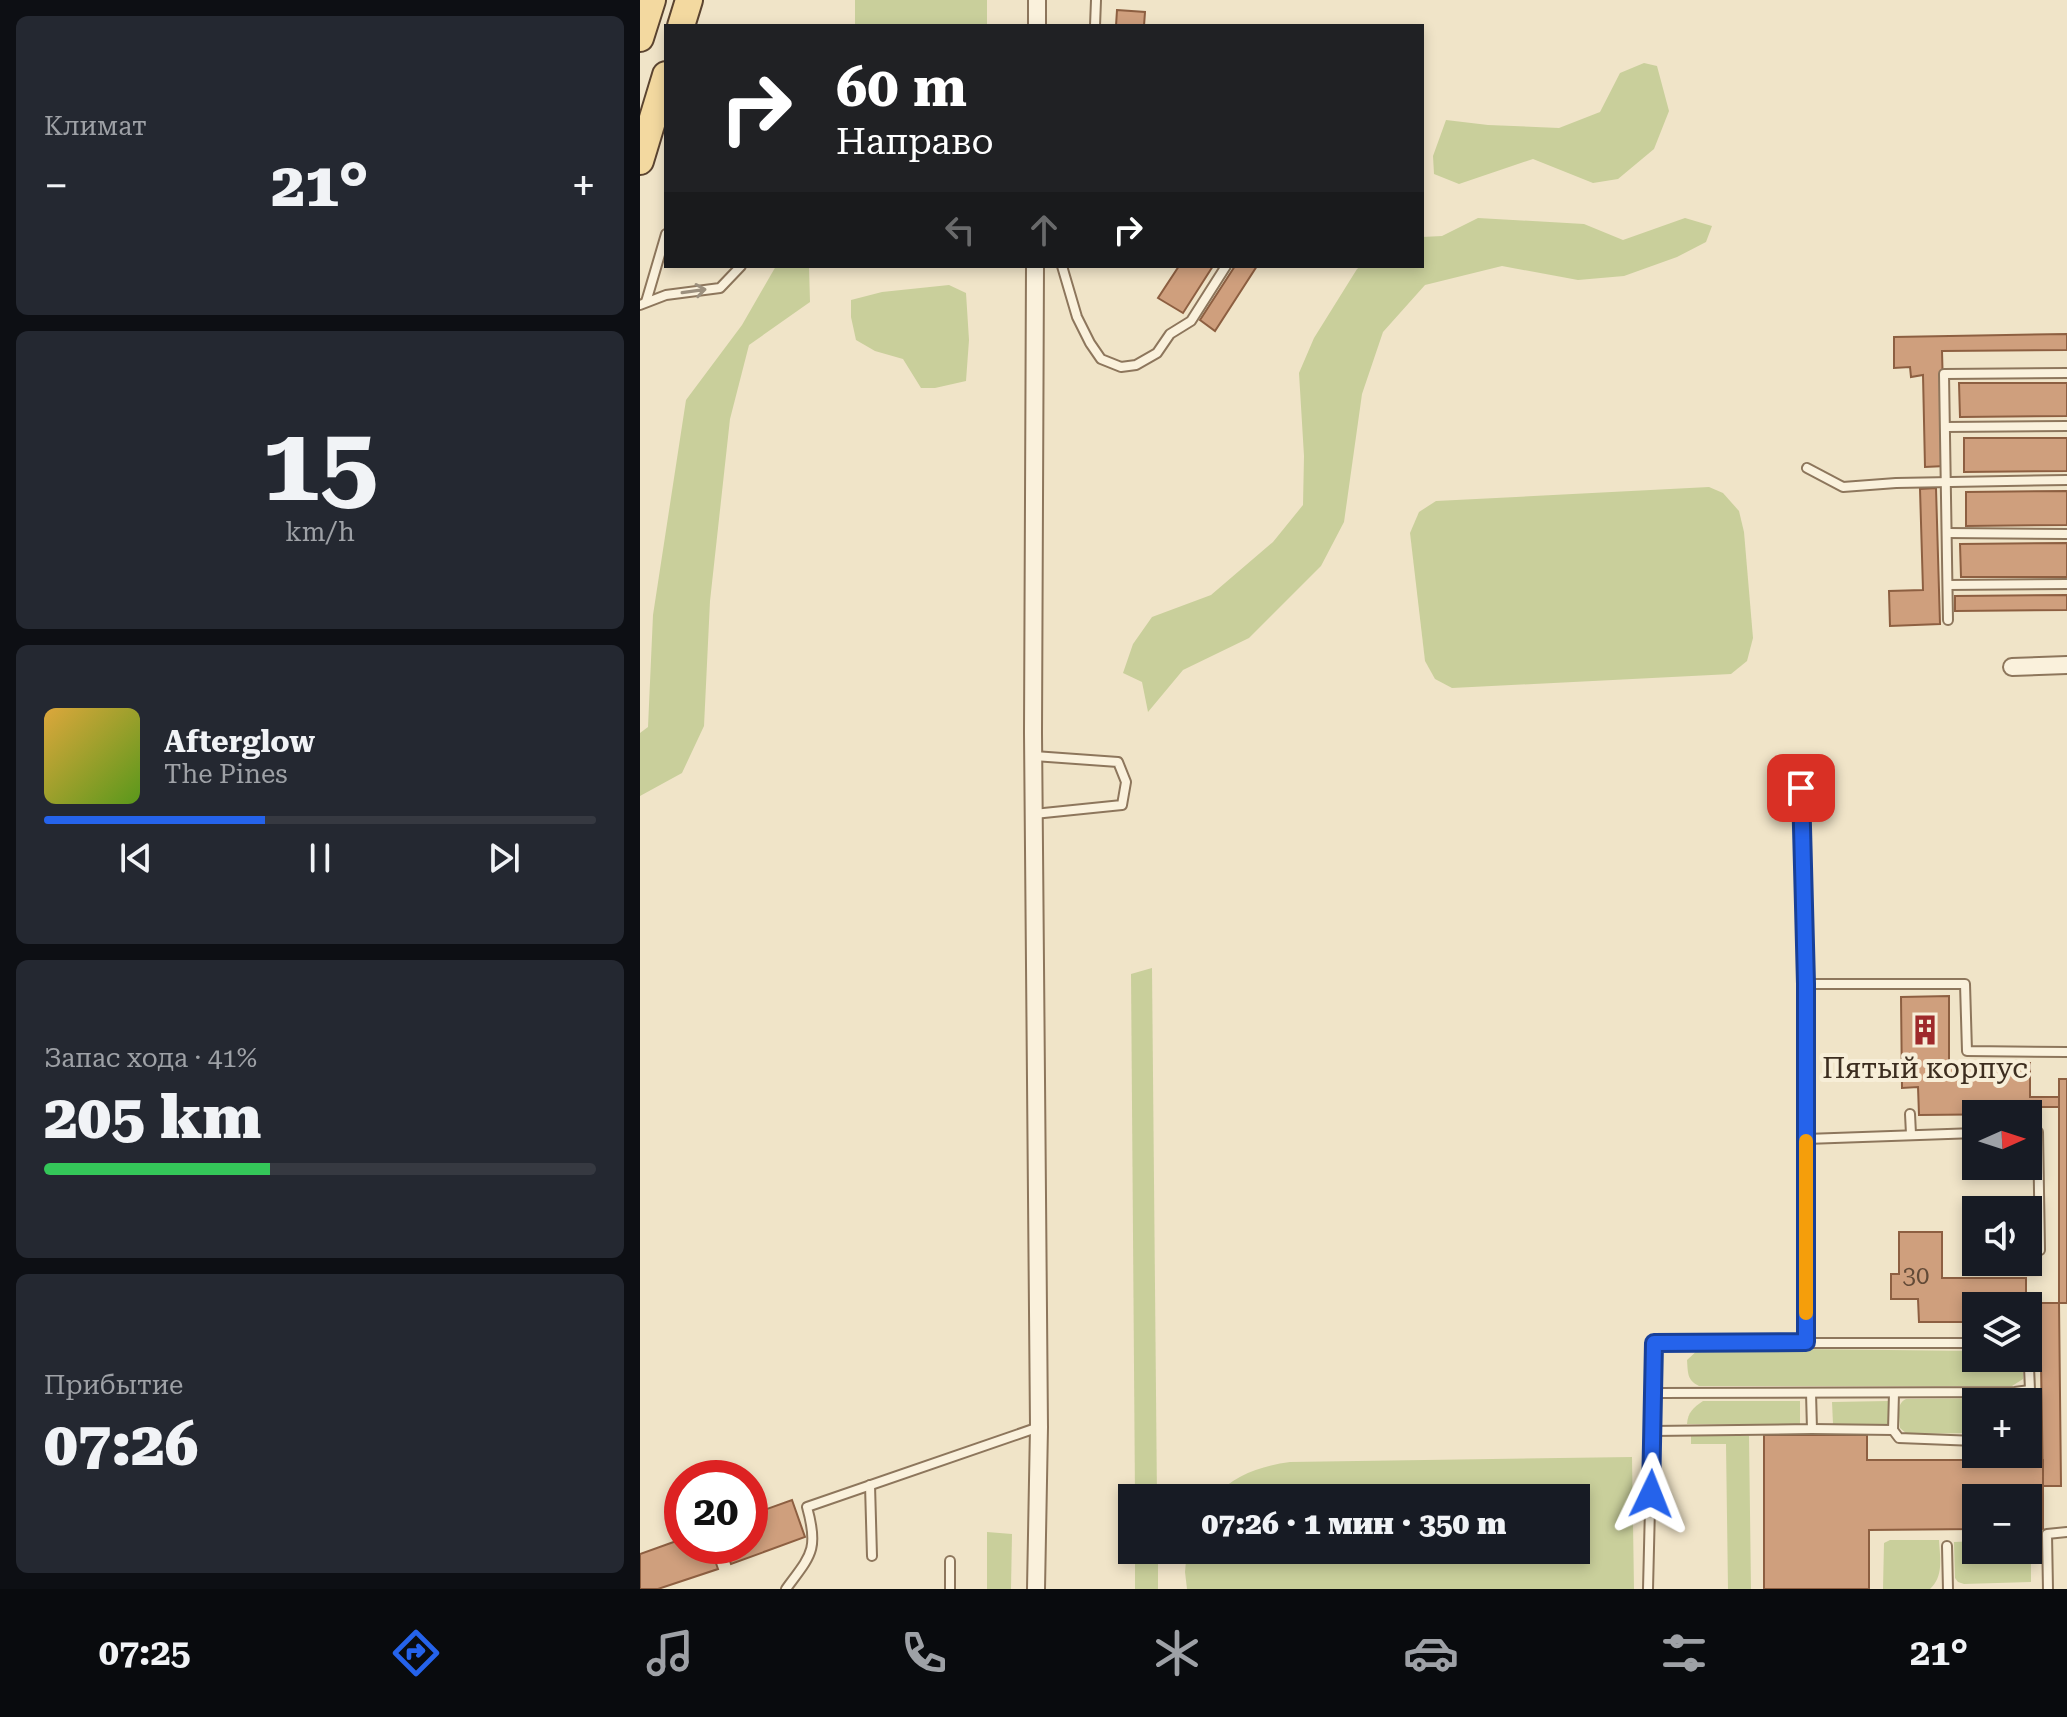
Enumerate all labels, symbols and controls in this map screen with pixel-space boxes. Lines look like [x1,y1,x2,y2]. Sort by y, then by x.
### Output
text: 60 m [836,54,967,120]
icon: right [704,56,808,160]
text: Климат [44,111,147,141]
text: Направо [836,121,994,163]
text: 21° [271,150,369,221]
text: − [44,160,69,212]
text: + [571,160,596,212]
icon: left [938,208,982,252]
icon: ahead [1022,208,1066,252]
icon: right [1106,208,1150,252]
one-way arrow [680,284,707,299]
text: 15 [262,404,378,525]
text: km/h [285,517,355,547]
text: Afterglow [164,724,315,759]
pin [1767,754,1835,822]
text: The Pines [164,759,288,789]
icon: arrive [1779,766,1823,810]
icon: previous [114,836,158,880]
icon: pause [298,836,342,880]
icon: next [482,836,526,880]
building icon: Пятый корпус [1908,1013,1942,1047]
text: Запас хода · 41% [44,1043,257,1073]
place label: Пятый корпус [1822,1052,2028,1085]
text: 205 km [44,1082,261,1153]
north arrow [1962,1100,2042,1180]
map controls [1962,1100,2042,1564]
button: sound [1962,1196,2042,1276]
house number: 30 [1903,1262,1929,1290]
button: layers [1962,1292,2042,1372]
text: Прибытие [44,1370,183,1400]
button: + [1962,1388,2042,1468]
text: 07:26 [44,1409,198,1480]
position arrow [1609,1452,1693,1536]
speed limit sign: 20 [664,1460,768,1564]
button: − [1962,1484,2042,1564]
text: 07:26 · 1 мин · 350 m [1202,1506,1506,1541]
icon: directions [388,1625,444,1681]
icon: music [642,1625,698,1681]
icon: phone [896,1625,952,1681]
icon: climate [1149,1625,1205,1681]
icon: car [1403,1625,1459,1681]
icon: filters [1656,1625,1712,1681]
text: 07:25 [99,1632,191,1674]
text: 21° [1910,1632,1968,1674]

